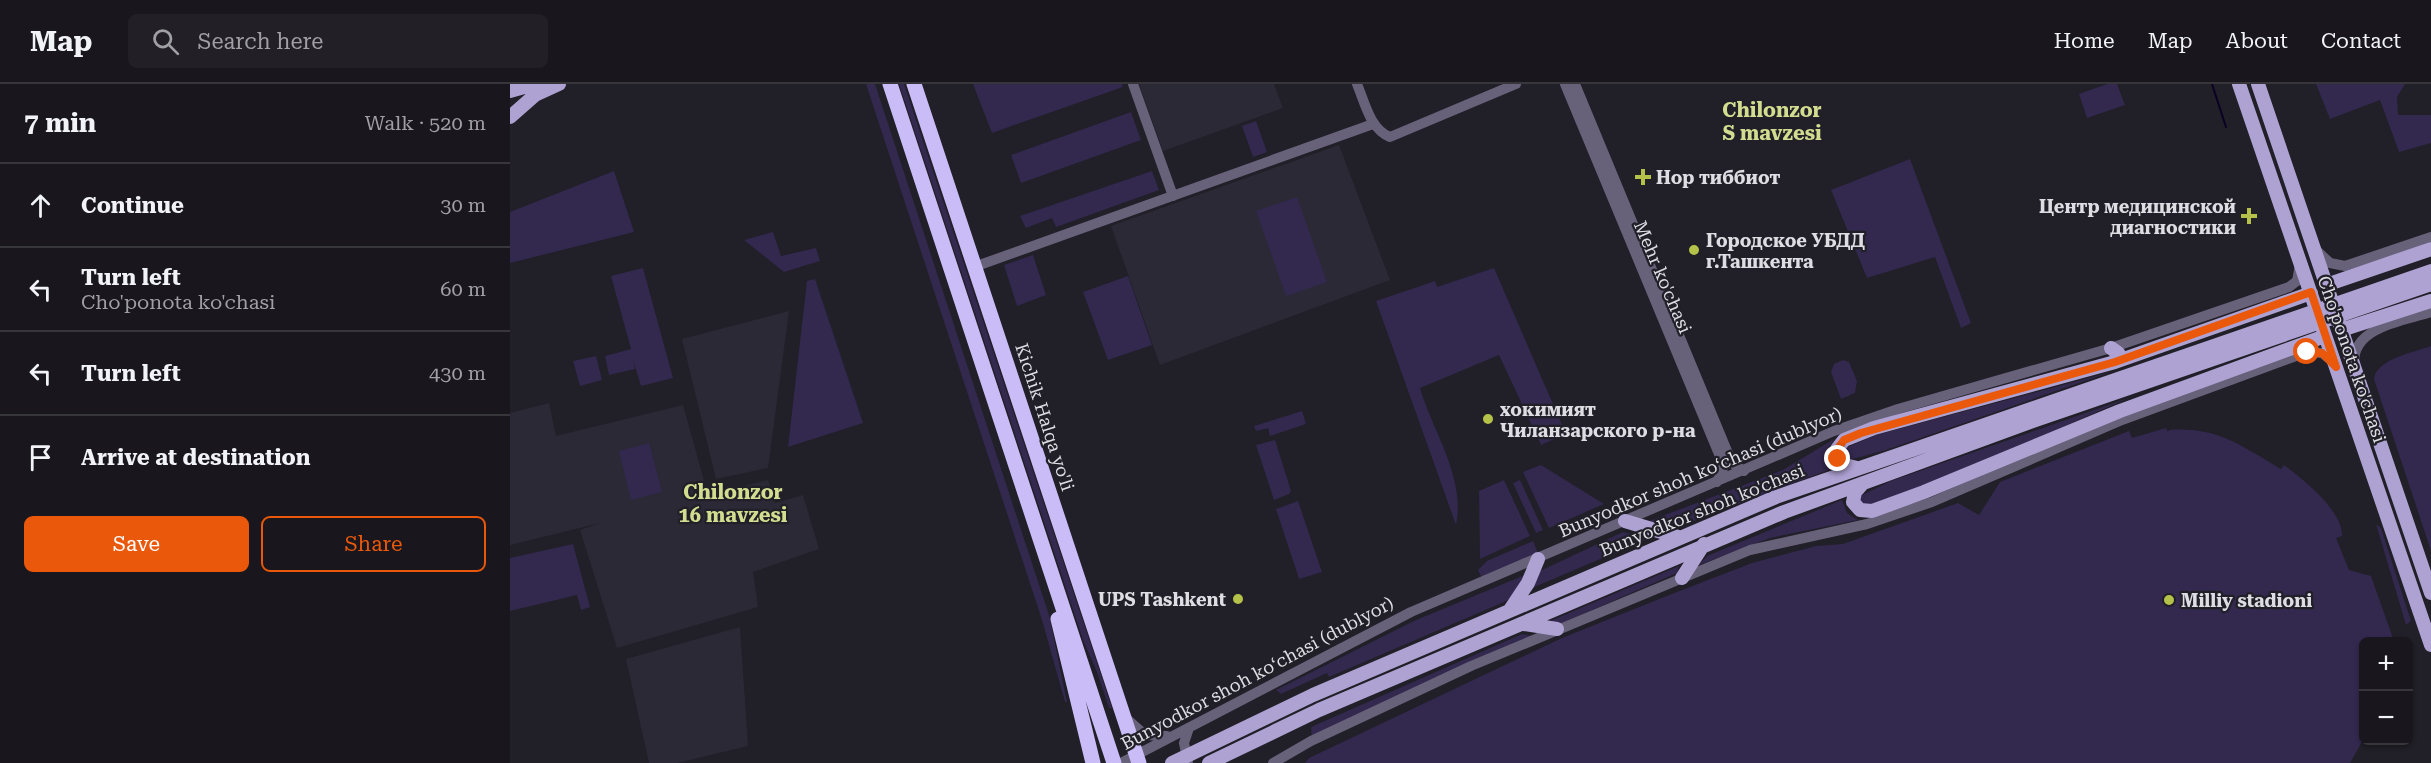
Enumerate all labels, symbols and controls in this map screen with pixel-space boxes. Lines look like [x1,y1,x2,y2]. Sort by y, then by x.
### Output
search box [128,14,548,68]
text: Map [30,25,92,58]
icon: search [149,25,182,58]
text: Search here [197,29,323,54]
text: Home [2054,29,2115,53]
text: Map [2148,29,2193,53]
text: About [2226,29,2288,53]
text: Contact [2321,29,2401,53]
district label: Chilonzor S mavzesi [1722,98,1822,145]
text: 7 min [24,108,96,138]
text: Walk · 520 m [365,111,486,135]
place label: Нор тиббиот [1656,167,1780,188]
marker: Нор тиббиот [1634,168,1652,186]
icon: ahead [24,189,57,222]
text: Continue [81,193,184,218]
text: 30 m [440,193,486,217]
place label: Центр медицинской диагностики [2039,196,2236,238]
marker: Центр медицинской диагностики [2240,207,2258,225]
street label: Mehr ko'chasi [1630,218,1696,337]
place label: Городское УБДД г.Ташкента [1706,230,1865,272]
marker: Городское УБДД г.Ташкента [1687,243,1701,257]
text: Turn left [81,265,181,290]
icon: left [24,273,57,306]
street label: Cho'ponota ko'chasi [2314,273,2390,445]
text: 60 m [440,277,486,301]
text: Cho'ponota ko'chasi [81,290,275,314]
route start [2293,338,2319,364]
street label: Kichik Halqa yo'li [1011,341,1079,494]
icon: left [24,357,57,390]
text: Turn left [81,361,181,386]
text: 430 m [429,361,486,385]
place label: хокимият Чиланзарского р-на [1500,399,1696,441]
street label: Bunyodkor shoh koʻchasi (dublyor) [1555,403,1845,541]
marker: хокимият Чиланзарского р-на [1481,412,1495,426]
icon: arrive [24,441,57,474]
text: Arrive at destination [81,445,310,470]
route end [1824,445,1850,471]
street label: Bunyodkor shoh ko'chasi [1597,459,1807,561]
district label: Chilonzor 16 mavzesi [678,480,788,527]
button: Save [24,516,249,572]
button: Share [261,516,486,572]
place label: UPS Tashkent [1098,589,1226,610]
place label: Milliy stadioni [2181,590,2312,611]
street label: Bunyodkor shoh koʻchasi (dublyor) [1117,592,1397,754]
marker: UPS Tashkent [1231,592,1245,606]
marker: Milliy stadioni [2162,593,2176,607]
map controls [2359,637,2413,745]
button: + [2359,637,2413,691]
button: − [2359,691,2413,745]

